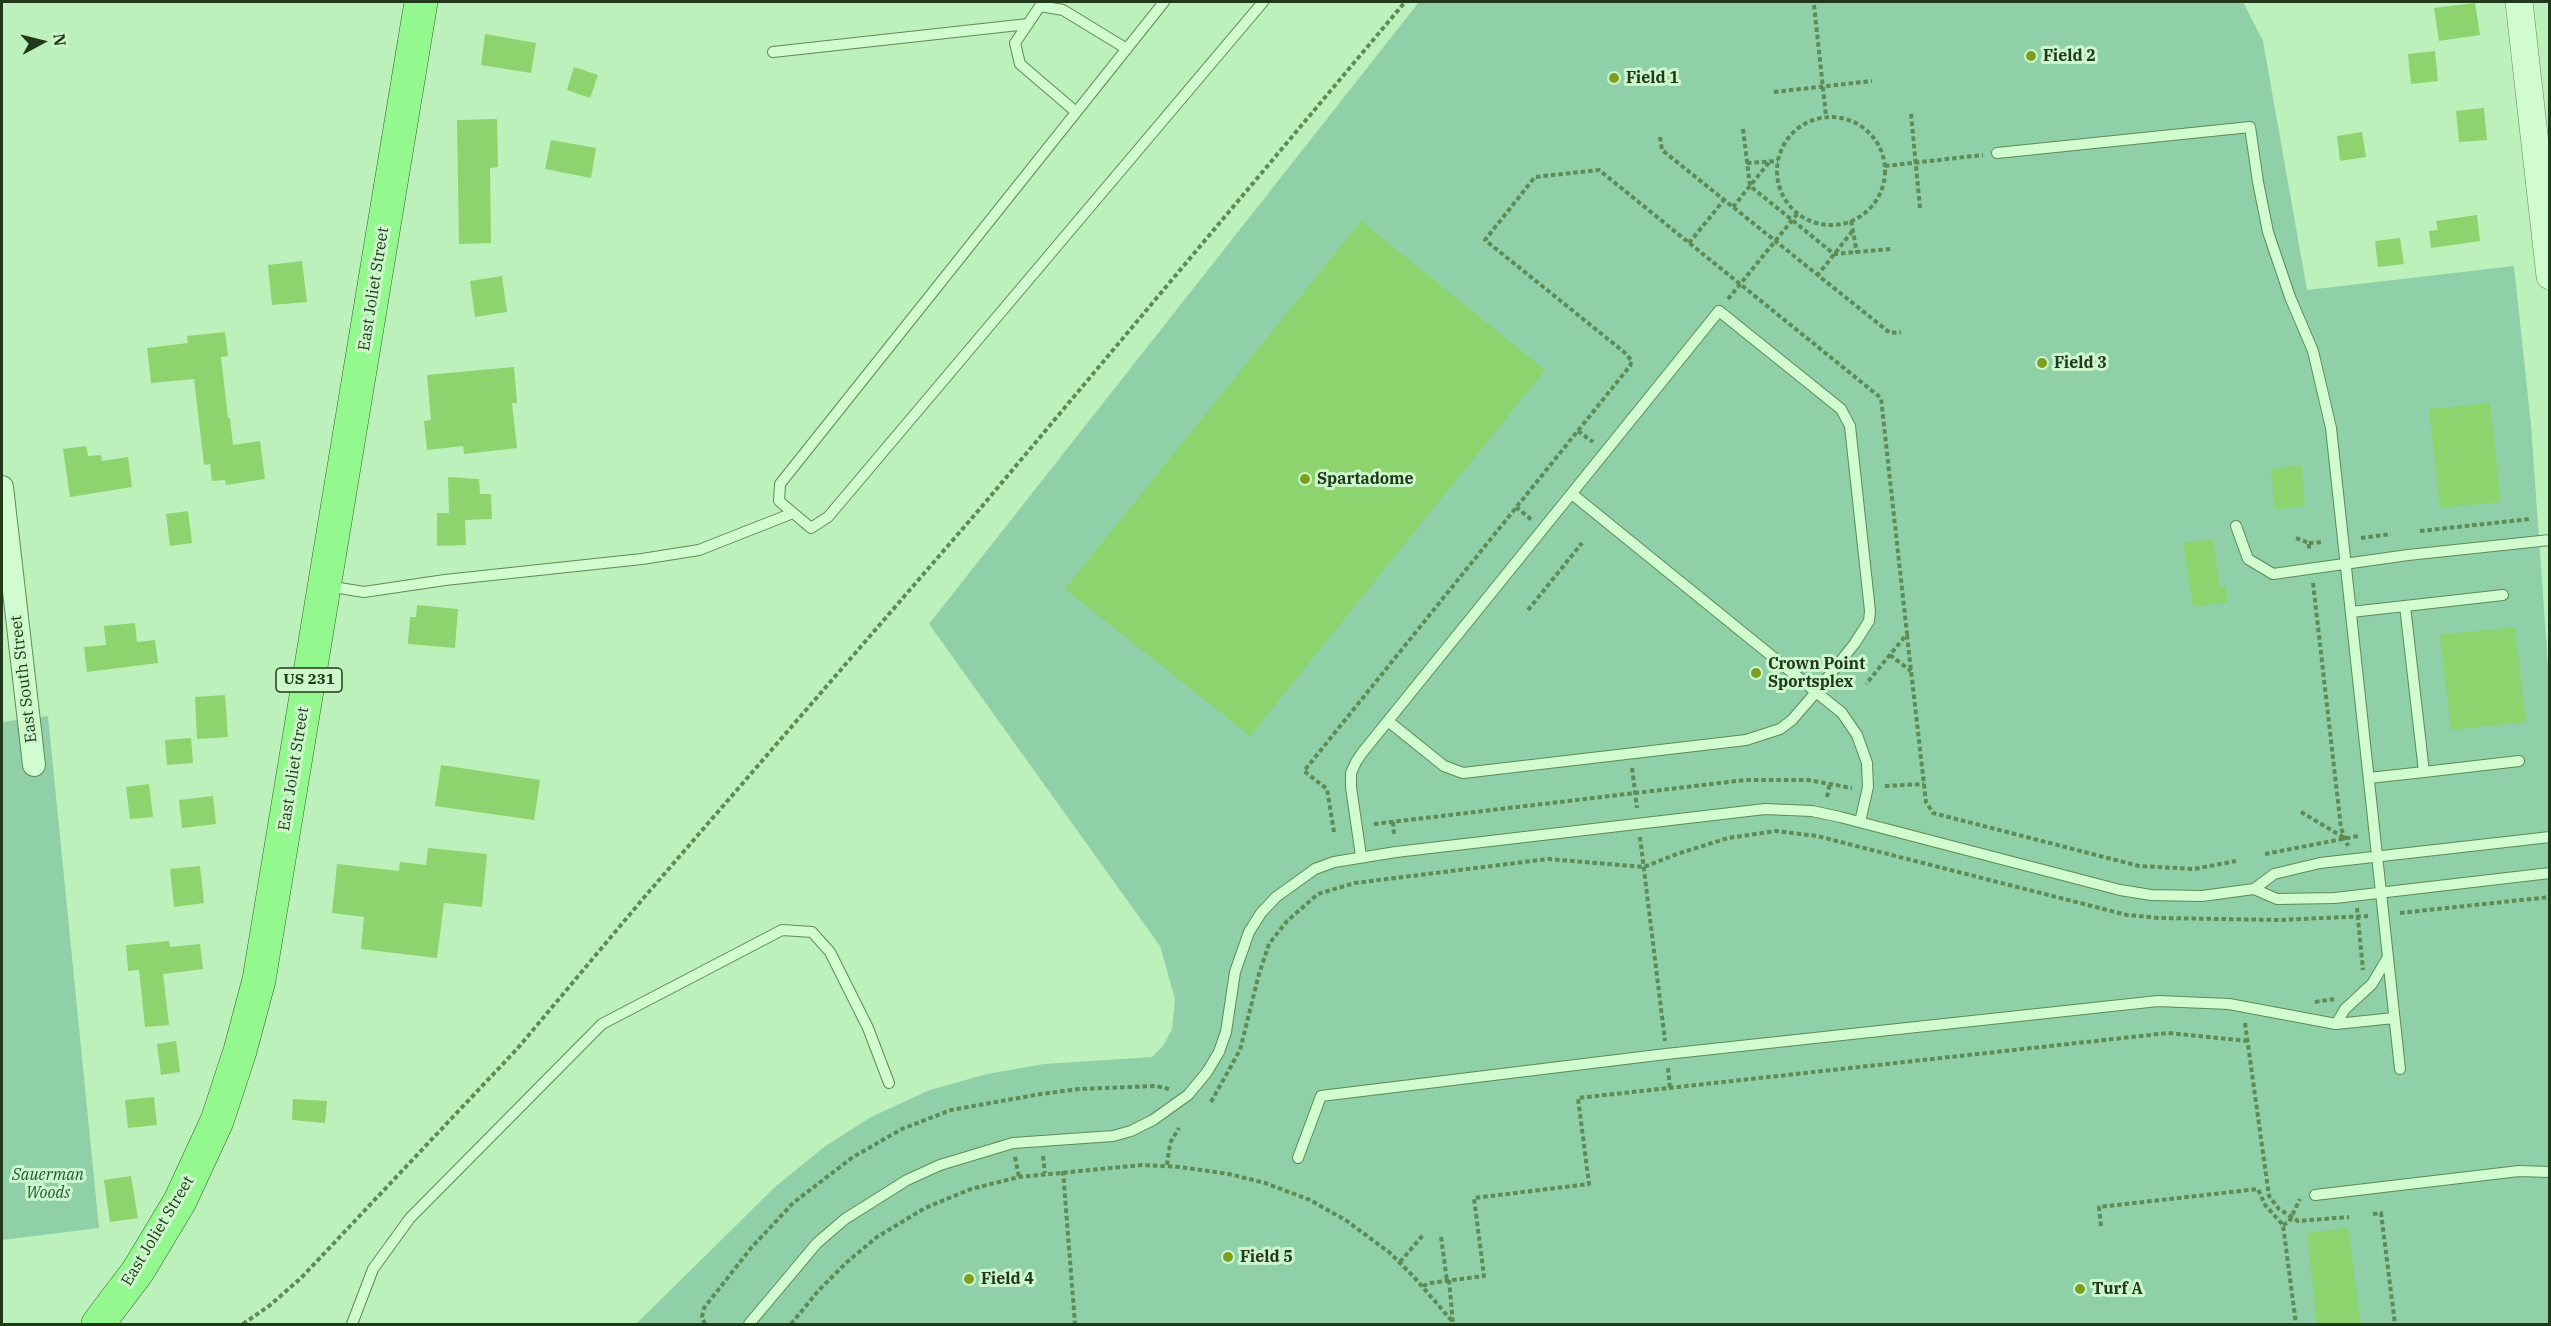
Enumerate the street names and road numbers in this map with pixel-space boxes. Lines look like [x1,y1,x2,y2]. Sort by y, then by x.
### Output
street label: East Joliet Street [355,226,393,352]
street label: East South Street [7,614,41,744]
road number: US 231 [276,668,342,692]
street label: East Joliet Street [275,706,313,832]
street label: East Joliet Street [118,1173,198,1289]

